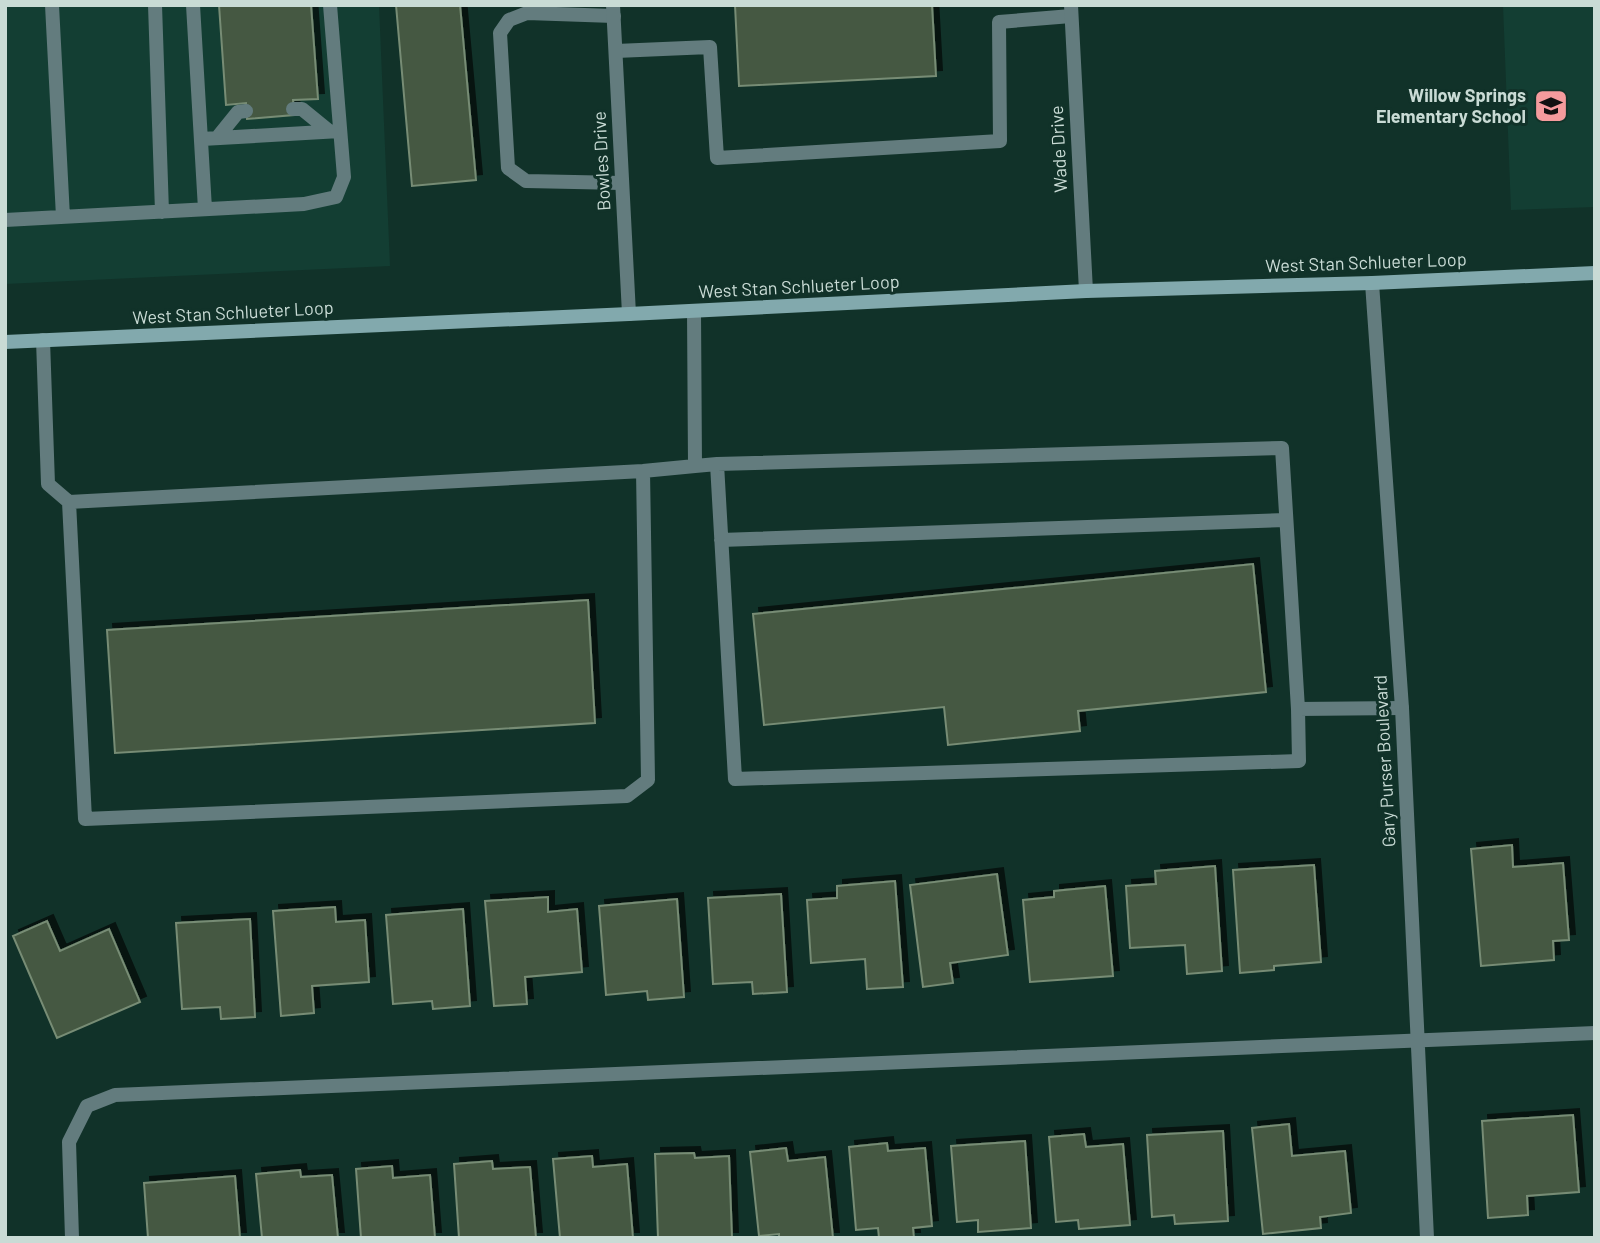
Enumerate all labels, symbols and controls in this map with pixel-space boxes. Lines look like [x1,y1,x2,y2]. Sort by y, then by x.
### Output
place label: Willow Springs Elementary School [1376,84,1526,127]
school or university icon: Willow Springs Elementary School [1532,87,1570,125]
street label: Wade Drive [1045,105,1071,193]
street label: Bowles Drive [587,111,615,211]
street label: West Stan Schlueter Loop [1265,247,1467,277]
street label: West Stan Schlueter Loop [698,270,900,302]
street label: West Stan Schlueter Loop [132,296,334,328]
street label: Gary Purser Boulevard [1369,674,1399,848]

